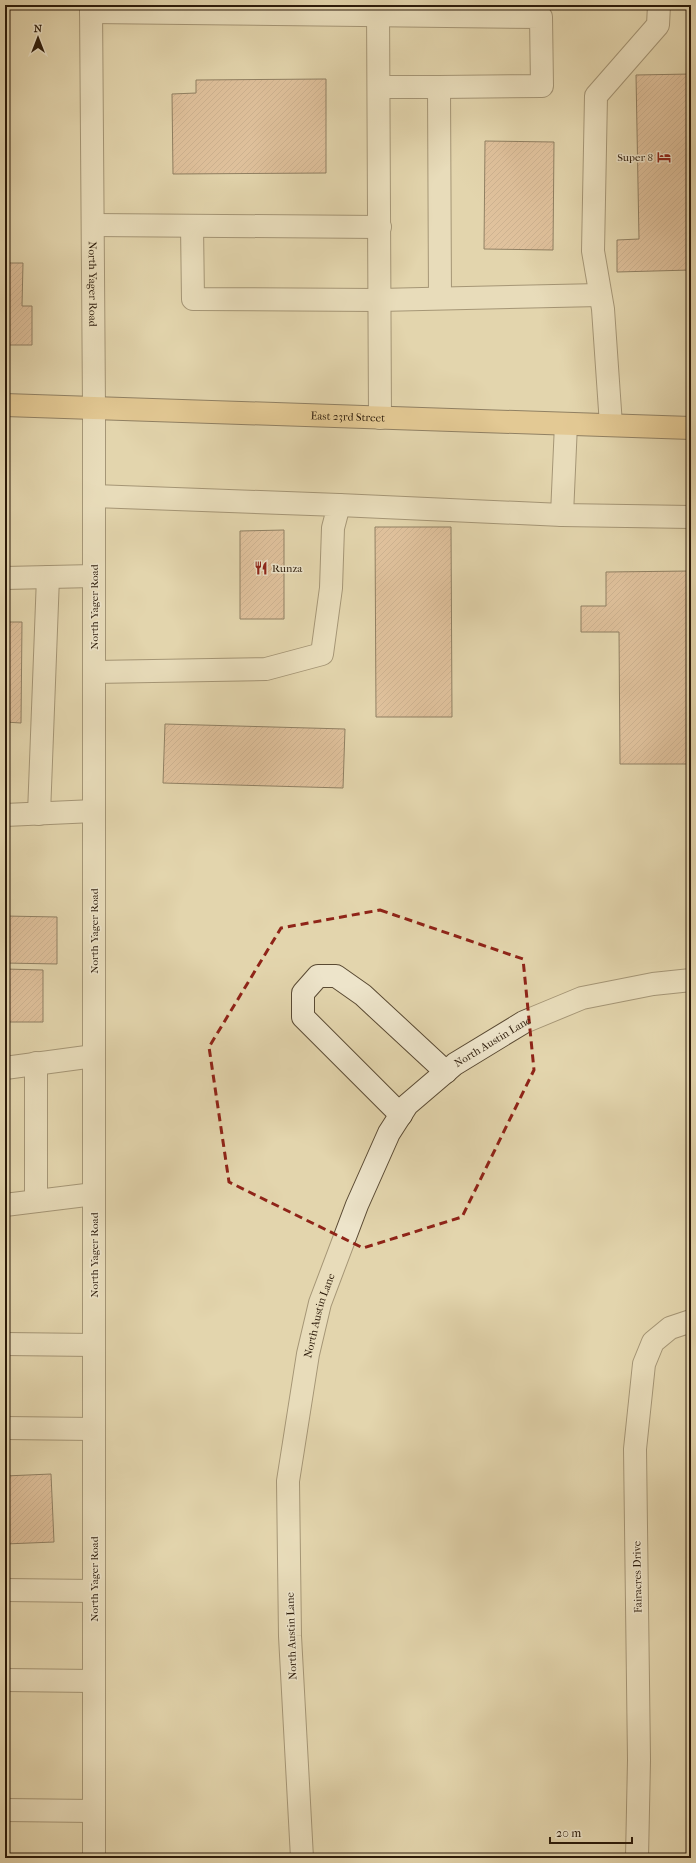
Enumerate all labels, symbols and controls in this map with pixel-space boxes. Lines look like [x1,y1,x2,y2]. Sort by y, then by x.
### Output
north arrow [18,18,58,58]
text: N [34,22,43,35]
hotel icon: Super 8 [656,149,672,165]
place label: Super 8 [617,151,653,164]
street label: North Yager Road [86,241,99,328]
street label: East 23rd Street [310,409,385,425]
restaurant icon: Runza [253,560,269,576]
place label: Runza [272,562,303,575]
street label: North Yager Road [88,563,101,650]
street label: North Yager Road [88,887,101,974]
street label: North Austin Lane [452,1014,533,1070]
street label: North Yager Road [88,1211,101,1298]
street label: North Austin Lane [301,1271,338,1359]
street label: North Yager Road [88,1535,101,1622]
street label: Fairacres Drive [630,1540,645,1613]
street label: North Austin Lane [283,1591,300,1680]
scale bar [550,1819,632,1845]
text: 20 m [556,1826,581,1840]

